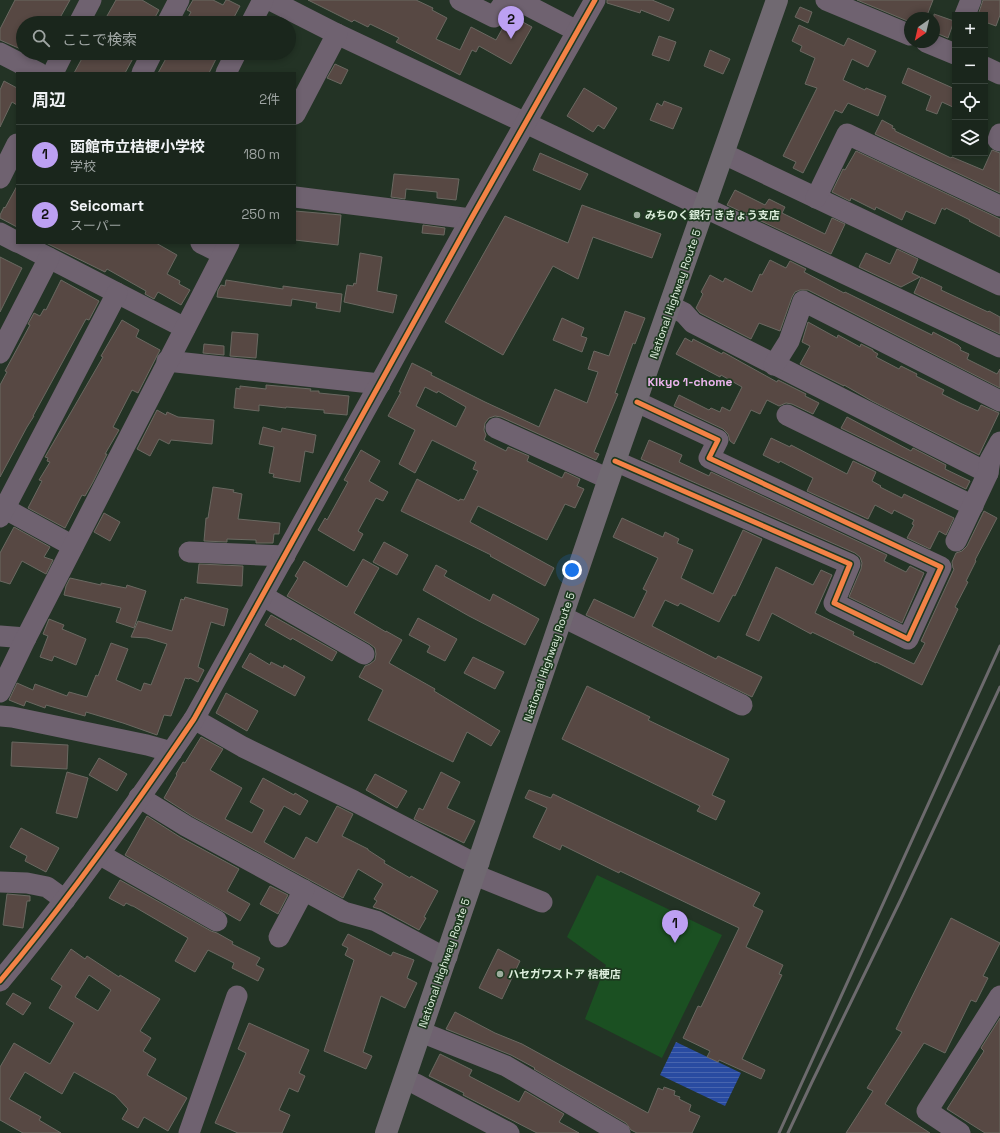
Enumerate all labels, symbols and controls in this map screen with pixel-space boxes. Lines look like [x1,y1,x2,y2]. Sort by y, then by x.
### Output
pin: 2 [498,6,524,39]
north arrow [904,12,940,48]
map controls [952,12,988,156]
button: + [952,12,988,48]
search box [16,16,296,60]
icon: search [30,27,52,49]
text: ここで検索 [62,30,137,49]
button: − [952,48,988,84]
button: locate [952,84,988,120]
text: 周辺 [32,89,66,111]
text: 2件 [259,91,280,108]
button: layers [952,120,988,156]
text: 函館市立桔梗小学校 [70,137,205,156]
text: 1 [42,146,48,163]
text: 180 m [244,146,280,163]
text: 学校 [70,158,96,175]
text: Seicomart [70,196,144,215]
text: 2 [41,206,49,223]
text: 250 m [242,206,280,223]
place label: みちのく銀行 ききょう支店 [645,208,780,222]
marker: みちのく銀行 ききょう支店 [632,210,642,220]
text: スーパー [70,217,122,234]
street label: National Highway Route 5 [646,227,704,360]
district label: Kikyo 1-chome [648,374,732,390]
your location [562,560,582,580]
street label: National Highway Route 5 [520,590,578,723]
street label: National Highway Route 5 [415,896,473,1029]
pin: 1 [662,910,688,943]
place label: ハセガワストア 桔梗店 [508,967,621,981]
marker: ハセガワストア 桔梗店 [495,969,505,979]

